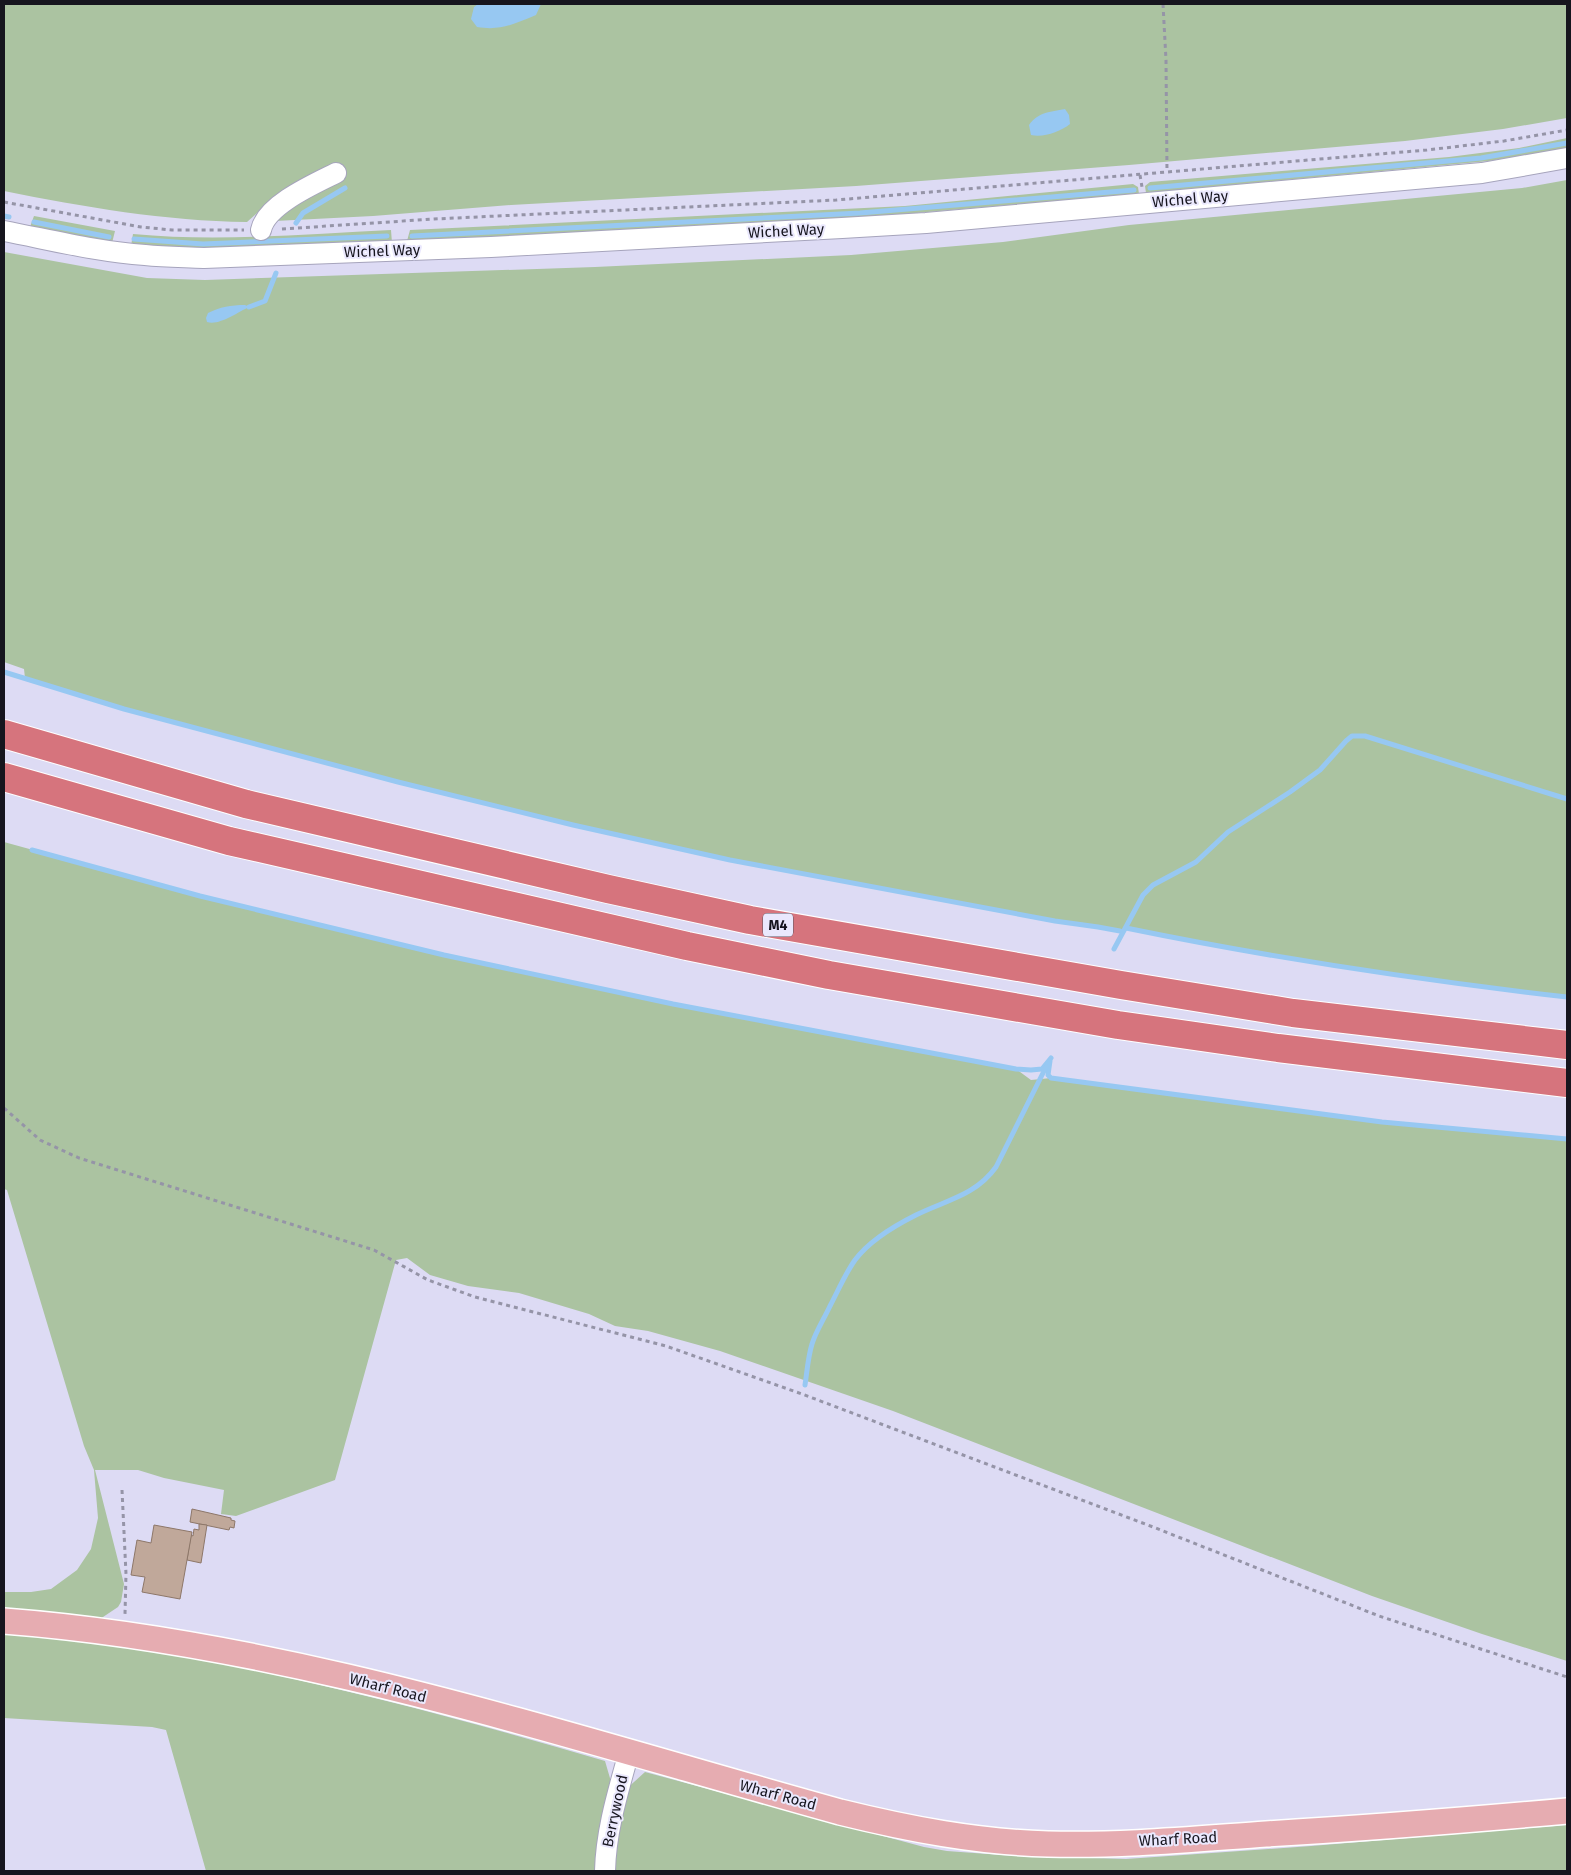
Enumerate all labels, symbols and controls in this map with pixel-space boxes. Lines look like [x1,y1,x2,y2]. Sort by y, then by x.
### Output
street label: Wichel Way [1151,187,1229,211]
street label: Wichel Way [747,220,825,242]
street label: Wichel Way [344,241,421,261]
road number: M4 [763,914,793,936]
street label: Wharf Road [348,1670,428,1706]
street label: Berrywood [599,1773,631,1849]
street label: Wharf Road [738,1776,818,1814]
street label: Wharf Road [1138,1828,1218,1850]

